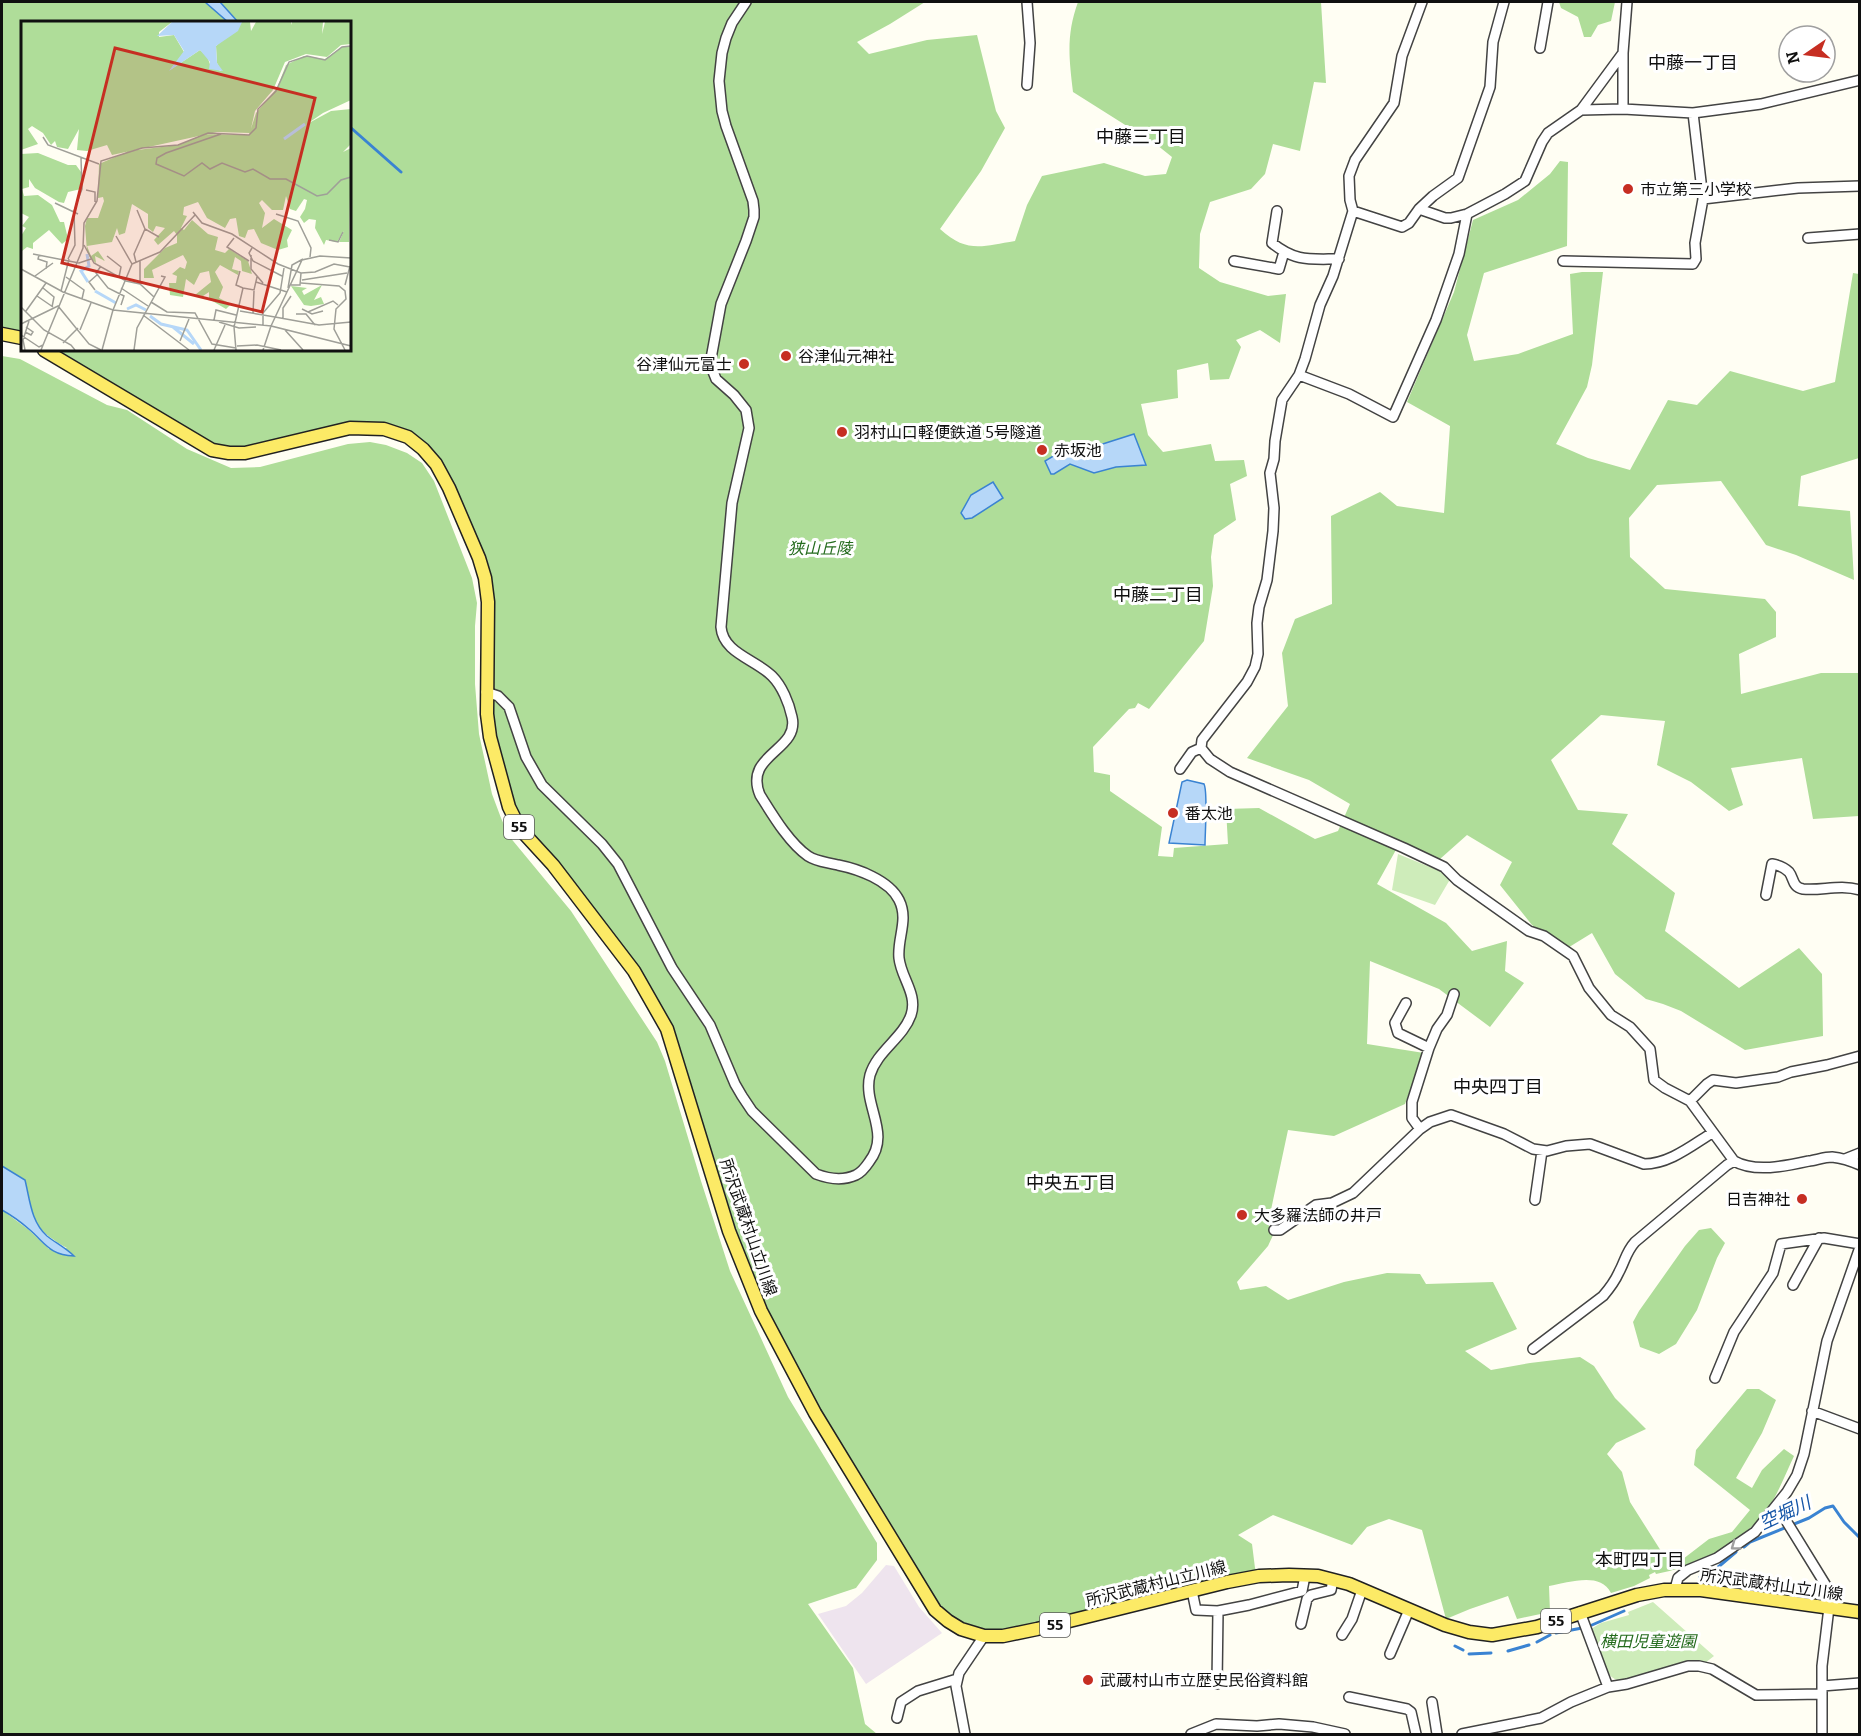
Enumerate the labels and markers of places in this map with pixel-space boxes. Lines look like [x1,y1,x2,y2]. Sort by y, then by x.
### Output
place label: 市立第三小学校 [1640,180,1752,199]
marker: 市立第三小学校 [1621,182,1635,196]
place label: 谷津仙元神社 [798,347,894,366]
marker: 谷津仙元神社 [779,349,793,363]
place label: 谷津仙元富士 [636,355,732,374]
marker: 谷津仙元富士 [737,357,751,371]
place label: 羽村山口軽便鉄道 5号隧道 [854,423,1042,442]
marker: 羽村山口軽便鉄道 5号隧道 [835,425,849,439]
place label: 赤坂池 [1054,441,1102,460]
marker: 赤坂池 [1035,443,1049,457]
place label: 番太池 [1185,804,1233,823]
marker: 番太池 [1166,806,1180,820]
place label: 日吉神社 [1726,1190,1790,1209]
marker: 日吉神社 [1795,1192,1809,1206]
place label: 大多羅法師の井戸 [1254,1206,1382,1225]
marker: 大多羅法師の井戸 [1235,1208,1249,1222]
place label: 武蔵村山市立歴史民俗資料館 [1100,1671,1308,1690]
marker: 武蔵村山市立歴史民俗資料館 [1081,1673,1095,1687]

